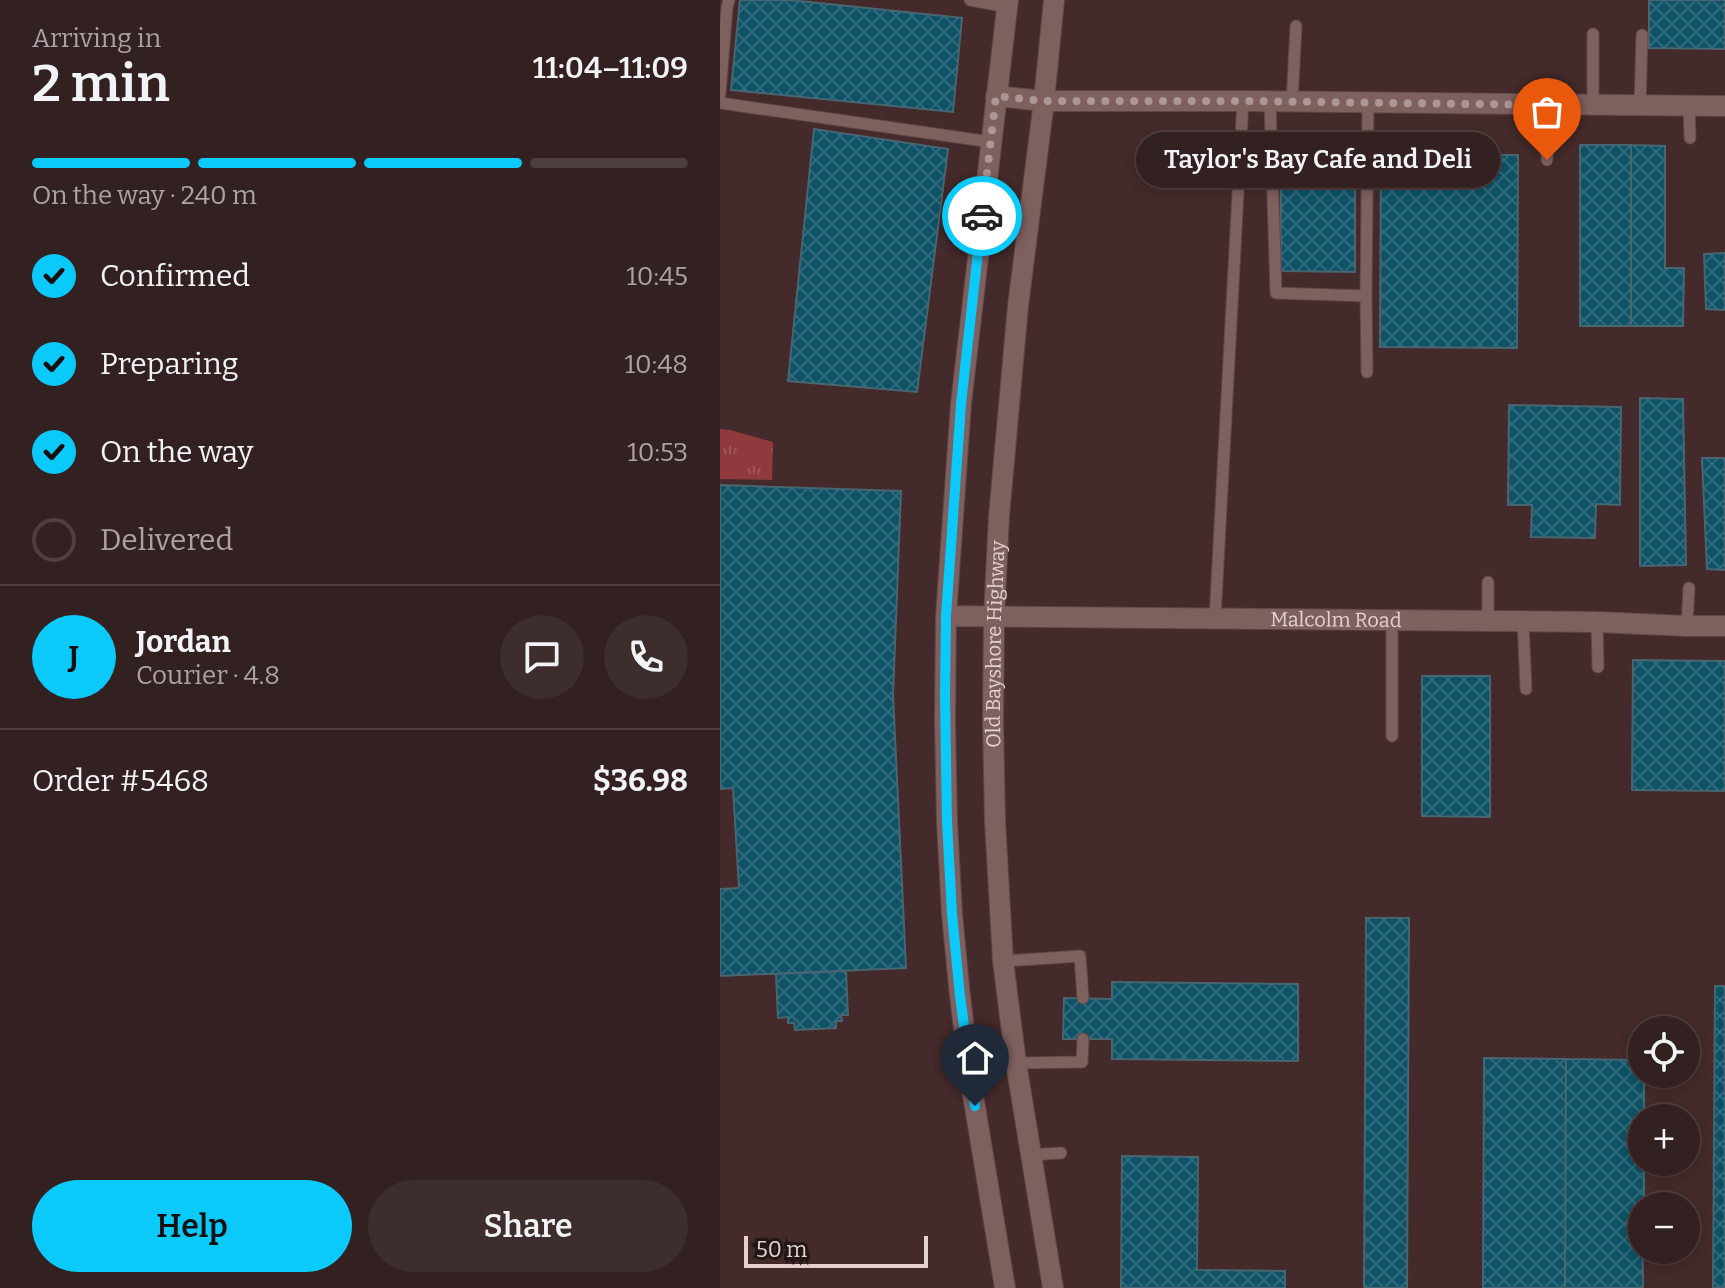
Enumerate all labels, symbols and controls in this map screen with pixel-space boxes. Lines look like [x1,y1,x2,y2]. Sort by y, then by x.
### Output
text: Arriving in [32,23,161,54]
text: 11:04–11:09 [533,50,688,86]
text: 2 min [32,52,170,115]
pin [1513,78,1581,160]
icon: bag [1525,90,1569,134]
callout: Taylor's Bay Cafe and Deli [1135,132,1499,188]
text: Taylor's Bay Cafe and Deli [1164,144,1472,175]
courier [942,176,1022,256]
text: On the way · 240 m [32,180,257,211]
icon: car [960,194,1004,238]
icon: check [32,254,76,298]
text: Confirmed [100,258,250,294]
text: 10:45 [626,261,688,292]
icon: check [32,342,76,386]
text: Preparing [100,346,238,382]
text: 10:48 [624,349,688,380]
icon: check [32,430,76,474]
text: On the way [100,434,253,470]
text: 10:53 [627,437,688,468]
text: Delivered [100,522,233,558]
street label: Old Bayshore Highway [981,539,1010,748]
street label: Malcolm Road [1270,607,1402,632]
button: chat [500,615,584,699]
button: phone [604,615,688,699]
text: Jordan [136,624,231,660]
text: J [69,639,79,675]
text: Courier · 4.8 [136,660,280,691]
text: Order #5468 [32,763,209,799]
text: $36.98 [593,763,688,799]
map controls [1628,1016,1700,1264]
button: locate [1628,1016,1700,1088]
pin [941,1024,1009,1106]
icon: home [953,1036,997,1080]
button: + [1628,1104,1700,1176]
button: Help [32,1180,352,1272]
button: Share [368,1180,688,1272]
button: − [1628,1192,1700,1264]
scale bar [744,1232,928,1268]
text: 50 m [756,1236,807,1263]

